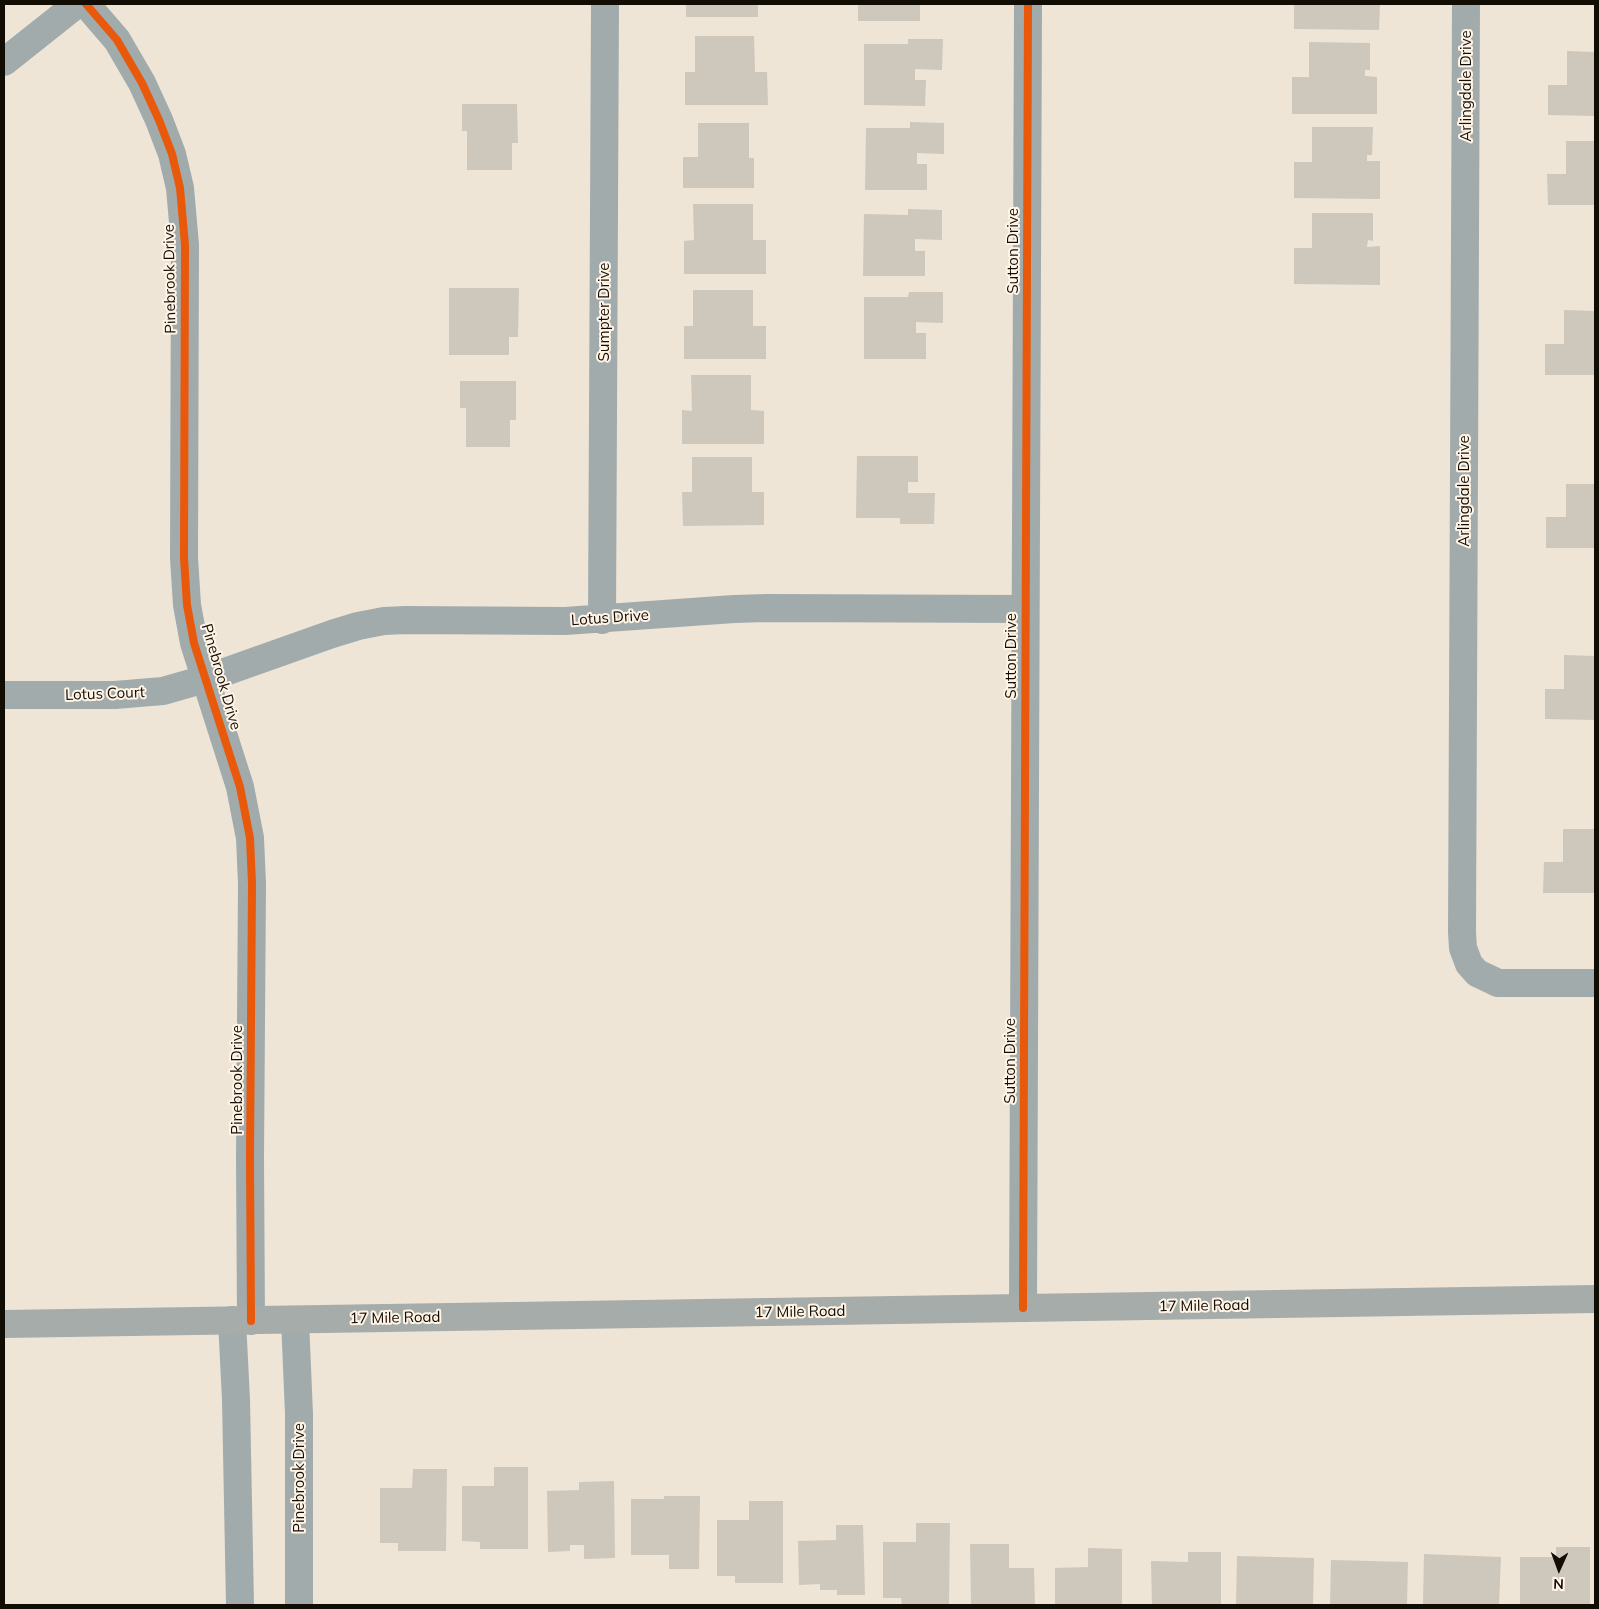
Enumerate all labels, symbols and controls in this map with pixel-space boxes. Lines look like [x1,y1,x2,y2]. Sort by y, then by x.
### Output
street label: Arlingdale Drive [1457,30,1475,142]
street label: Sutton Drive [1004,208,1022,294]
street label: Pinebrook Drive [160,224,180,334]
street label: Sumpter Drive [595,262,613,362]
street label: Arlingdale Drive [1455,435,1473,547]
street label: Lotus Drive [570,606,650,630]
street label: Sutton Drive [1002,613,1020,699]
street label: Pinebrook Drive [197,622,245,732]
street label: Lotus Court [65,684,145,704]
street label: Sutton Drive [1001,1018,1019,1104]
street label: Pinebrook Drive [228,1025,246,1135]
street label: 17 Mile Road [1158,1296,1250,1316]
street label: 17 Mile Road [754,1302,846,1322]
street label: 17 Mile Road [349,1308,441,1328]
street label: Pinebrook Drive [290,1423,308,1533]
north arrow [1534,1544,1584,1594]
text: N [1553,1575,1564,1593]

